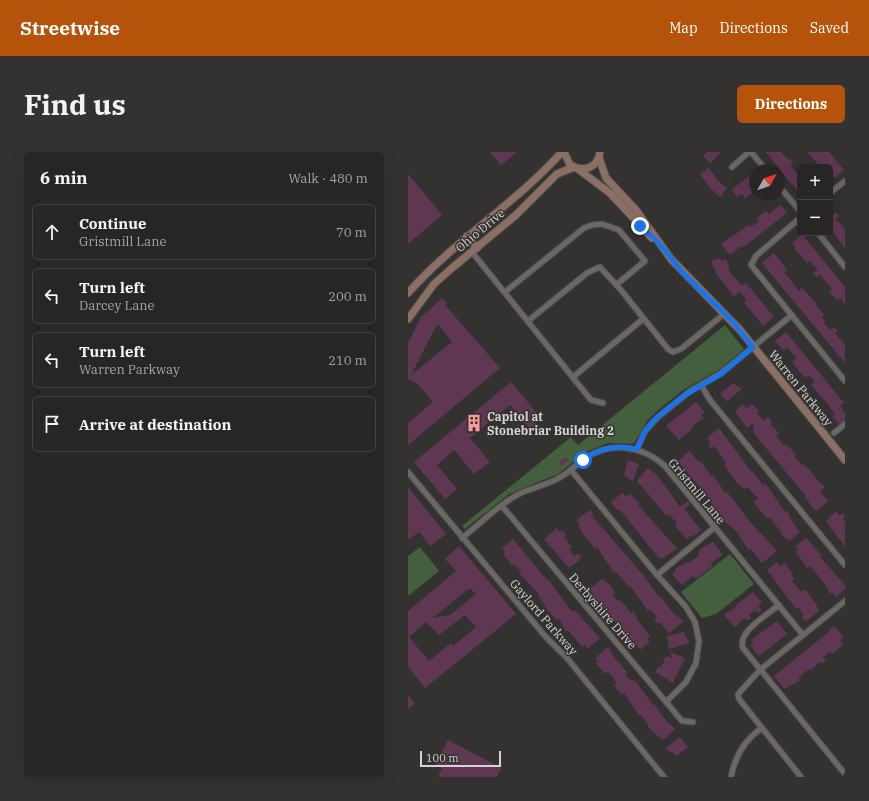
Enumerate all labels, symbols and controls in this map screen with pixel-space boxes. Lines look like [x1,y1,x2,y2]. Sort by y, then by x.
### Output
text: Streetwise [20,16,120,40]
text: Map [669,19,698,37]
text: Directions [720,19,788,37]
text: Saved [810,19,849,37]
button: Directions [737,85,845,123]
text: Find us [24,86,126,123]
north arrow [749,164,785,200]
map controls [797,164,833,236]
button: + [797,164,833,200]
text: 6 min [40,167,88,189]
text: Walk · 480 m [289,170,368,187]
button: − [797,200,833,236]
street label: Ohio Drive [452,205,508,255]
text: Continue [79,214,146,233]
route end [631,217,649,235]
icon: ahead [41,221,63,243]
text: 70 m [336,224,367,241]
text: Gristmill Lane [79,233,166,250]
text: Turn left [79,278,145,297]
icon: left [41,285,63,307]
text: 200 m [328,288,367,305]
text: Darcey Lane [79,297,155,314]
text: Turn left [79,342,145,361]
street label: Warren Parkway [766,347,837,429]
icon: left [41,349,63,371]
text: 210 m [328,352,367,369]
text: Warren Parkway [79,361,180,378]
place label: Capitol at Stonebriar Building 2 [487,409,614,438]
icon: arrive [41,413,63,435]
building icon: Capitol at Stonebriar Building 2 [464,413,484,433]
text: Arrive at destination [79,415,231,434]
route start [574,451,592,469]
street label: Gristmill Lane [665,455,729,527]
street label: Derbyshire Drive [566,570,640,652]
street label: Gaylord Parkway [507,576,581,658]
scale bar [420,749,501,768]
text: 100 m [426,751,459,765]

